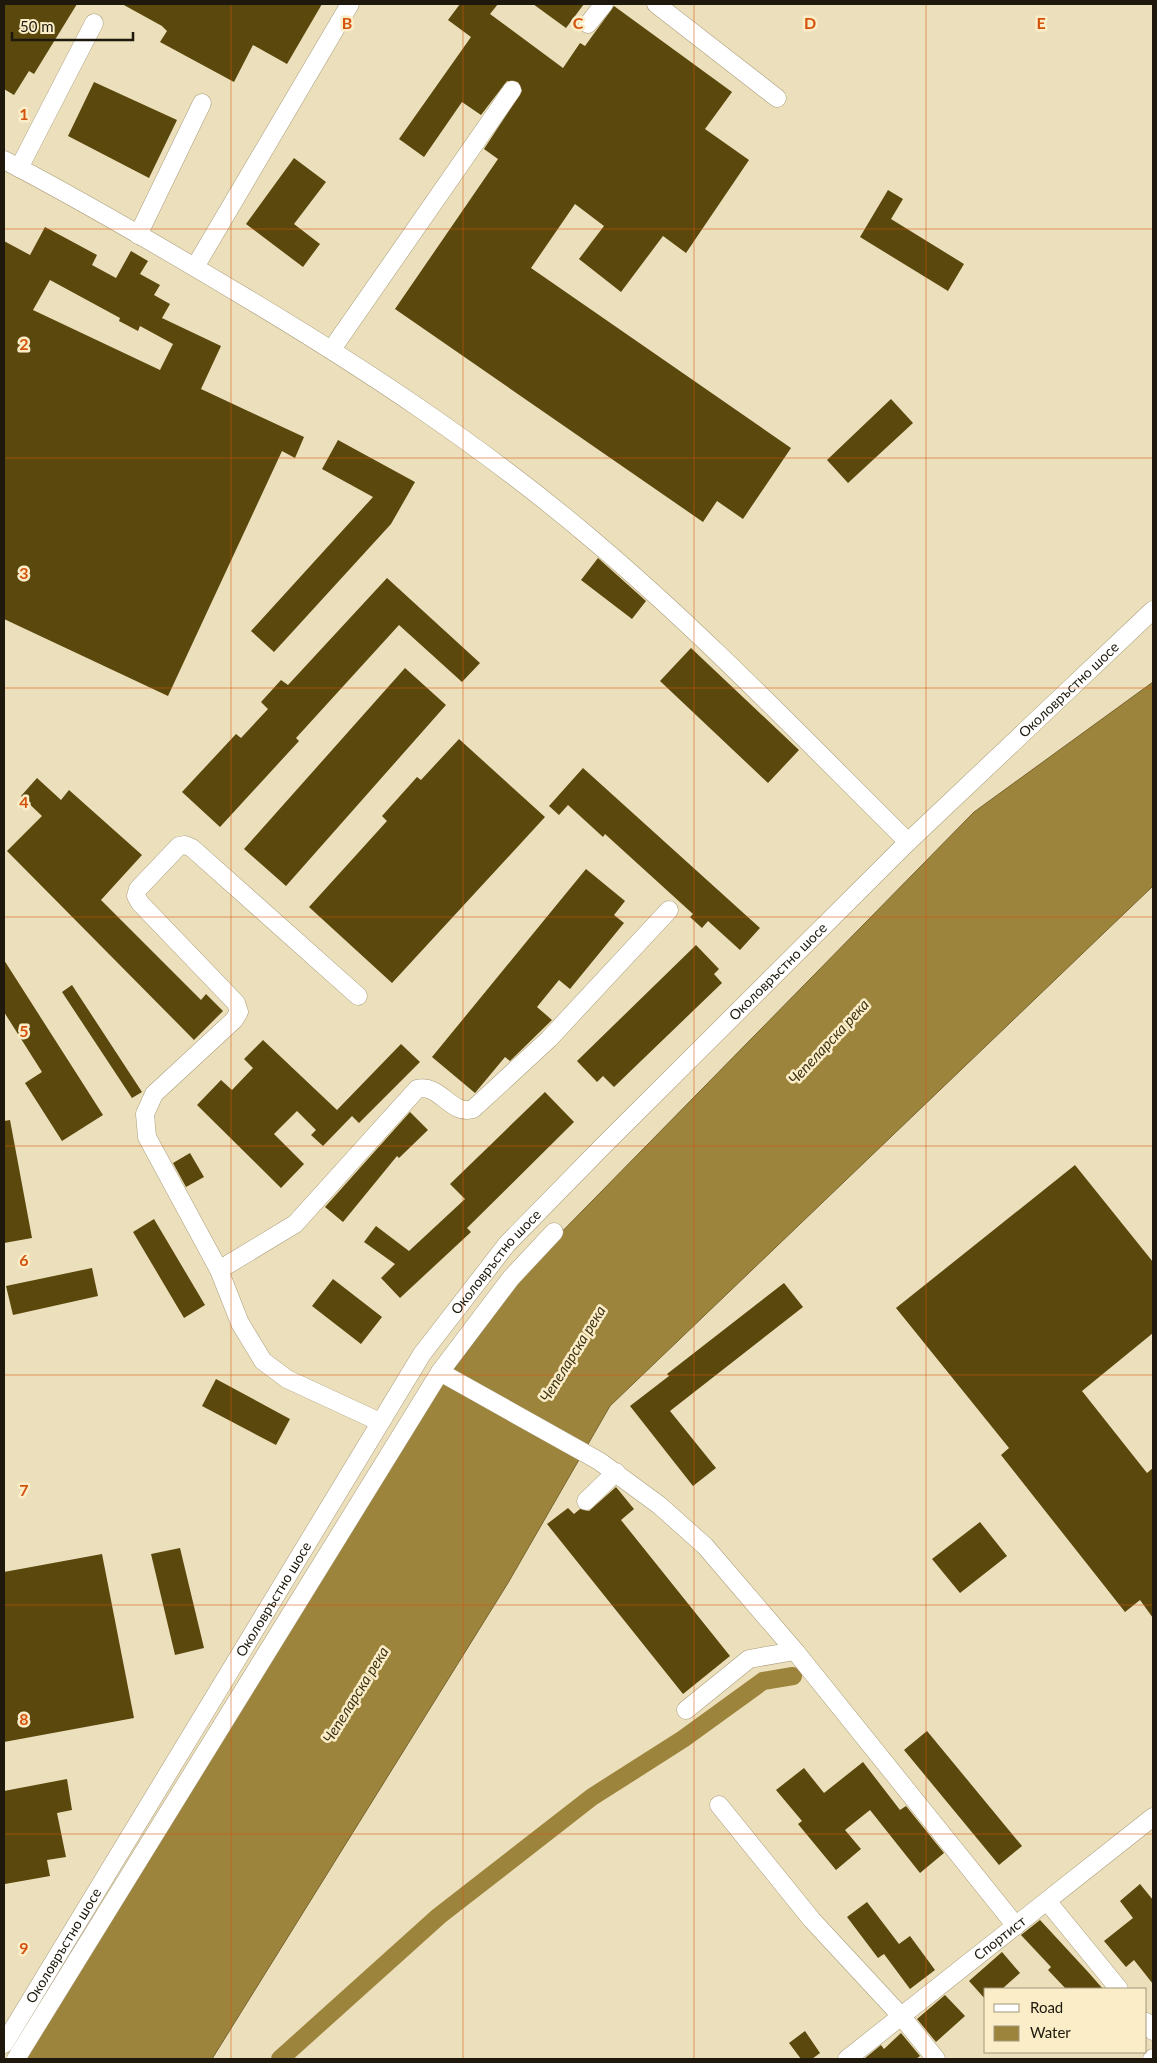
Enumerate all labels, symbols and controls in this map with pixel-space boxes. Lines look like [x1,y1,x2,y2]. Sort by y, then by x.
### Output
scale bar [12,10,134,42]
text: B [342,13,352,32]
text: C [573,13,584,32]
text: D [804,13,816,32]
text: E [1036,13,1046,32]
text: 50 m [20,17,54,35]
text: 1 [19,104,29,123]
text: 2 [19,334,29,353]
text: 3 [19,563,29,582]
street label: Околовръстно шосе [1015,638,1122,741]
text: 4 [19,792,29,811]
street label: Околовръстно шосе [725,919,830,1024]
water label: Чепеларска река [784,995,872,1088]
text: 5 [19,1021,29,1040]
street label: Околовръстно шосе [447,1206,544,1317]
text: 6 [19,1250,29,1269]
water label: Чепеларска река [535,1302,609,1405]
text: 7 [19,1480,29,1499]
street label: Околовръстно шосе [232,1538,314,1660]
water label: Чепеларска река [318,1643,392,1746]
text: 8 [19,1709,29,1728]
street label: Околовръстно шосе [22,1885,104,2006]
street label: Спортист [970,1912,1029,1963]
text: 9 [19,1938,29,1957]
legend [984,1988,1147,2053]
text: Road [1030,1998,1063,2016]
text: Water [1030,2023,1071,2041]

